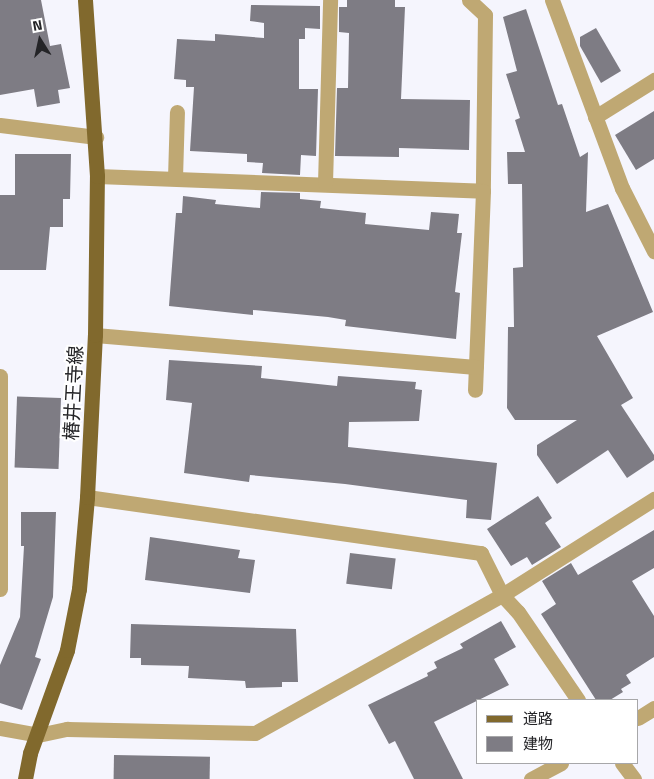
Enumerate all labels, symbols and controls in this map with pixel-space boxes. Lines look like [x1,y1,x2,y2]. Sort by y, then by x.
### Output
text: N [31,14,44,36]
north arrow [15,15,65,65]
street label: 椿井王寺線 [59,345,87,441]
legend [477,699,639,764]
text: 道路 [523,707,553,730]
text: 建物 [523,732,553,755]

